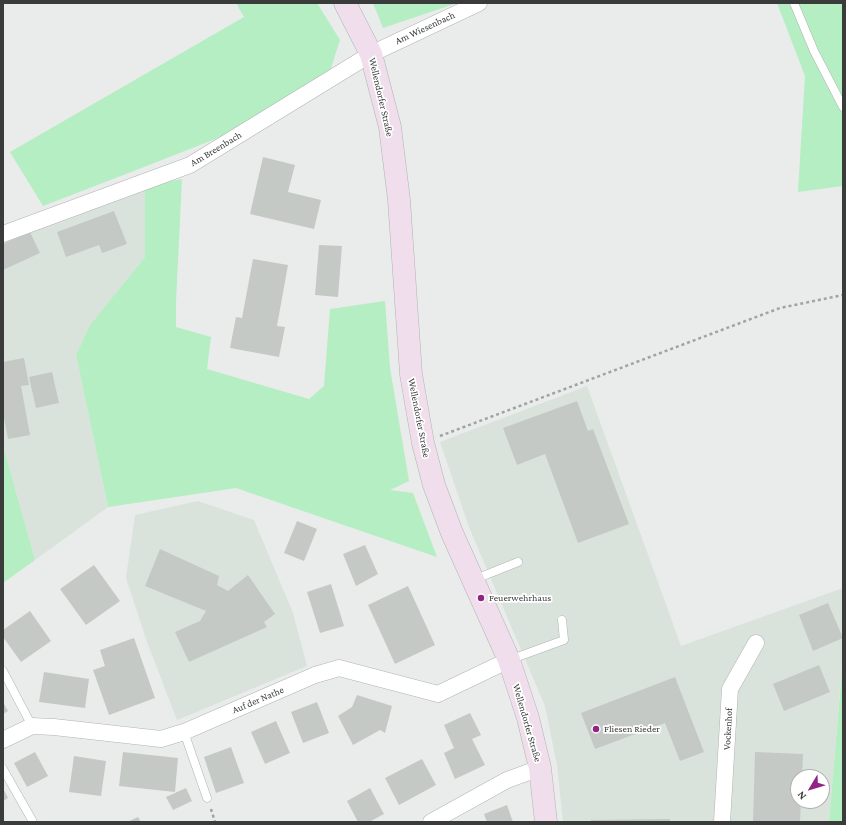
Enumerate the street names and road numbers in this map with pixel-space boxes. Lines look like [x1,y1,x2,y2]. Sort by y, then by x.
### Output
street label: Am Wiesenbach [393,9,457,47]
street label: Wellendorfer Straße [366,56,396,138]
street label: Am Breenbach [188,129,244,169]
street label: Wellendorfer Straße [405,377,433,459]
street label: Wellendorfer Straße [510,683,544,763]
street label: Auf der Nathe [230,684,286,716]
street label: Vockenhof [721,708,735,750]

